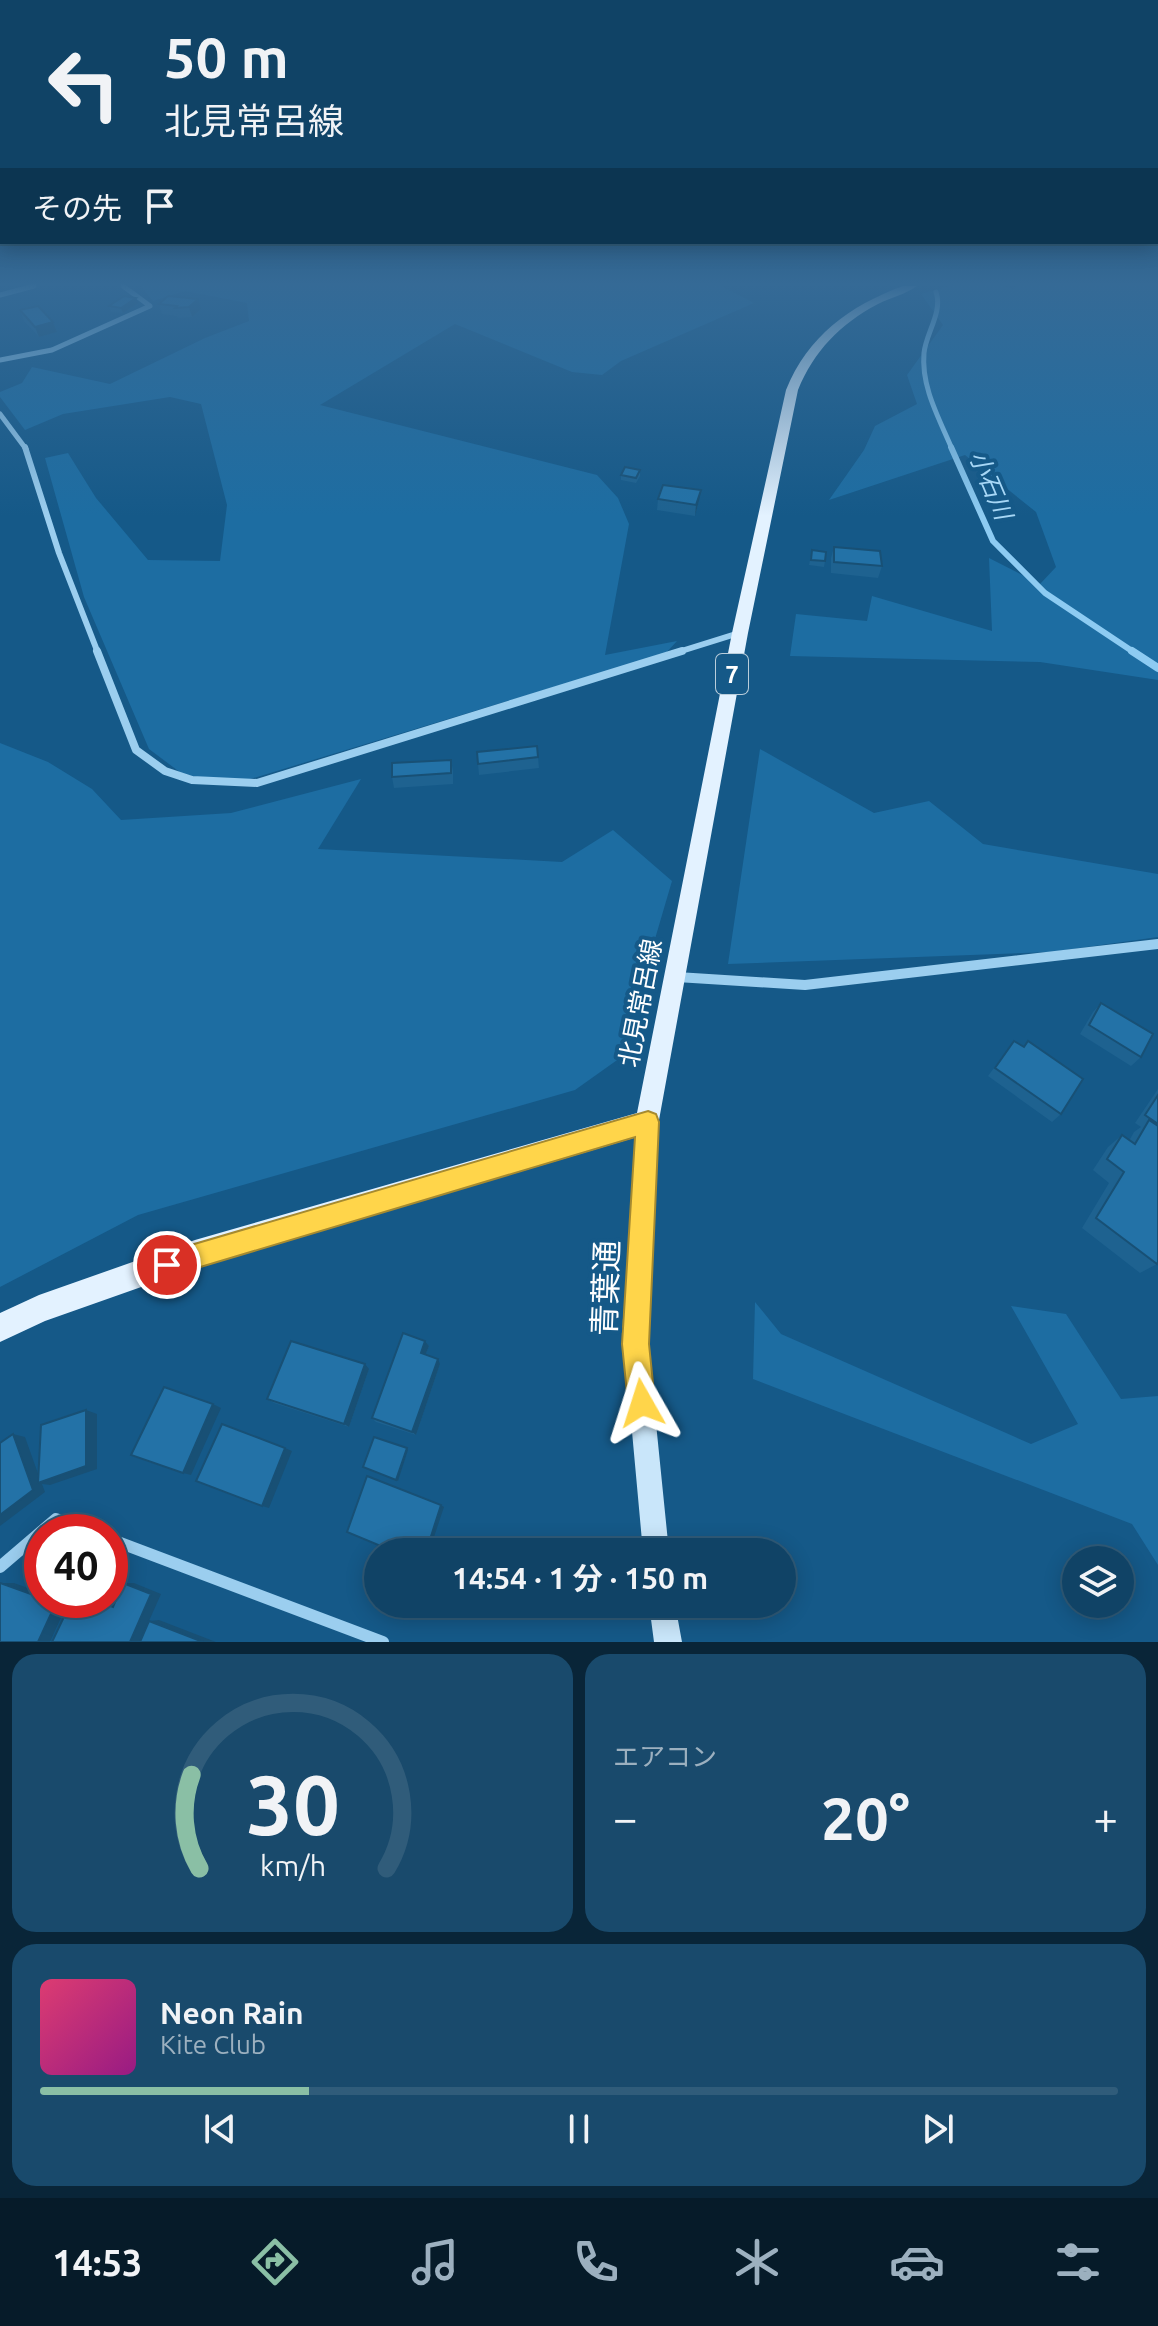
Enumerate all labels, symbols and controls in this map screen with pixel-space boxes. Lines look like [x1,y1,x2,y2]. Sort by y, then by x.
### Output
text: 50 m [164,26,289,89]
icon: left [32,32,136,136]
text: 北見常呂線 [164,100,344,141]
icon: arrive [138,184,182,228]
text: その先 [32,191,122,225]
water label: 小石川 [965,447,1019,526]
road number: 7 [716,654,748,694]
street label: 北見常呂線 [613,936,667,1070]
pin [133,1231,201,1299]
street label: 青葉通 [585,1239,625,1337]
icon: arrive [145,1243,189,1287]
position arrow [600,1361,684,1445]
speed limit sign: 40 [24,1514,128,1618]
map controls [1062,1546,1134,1618]
button: layers [1062,1546,1134,1618]
text: 14:54 · 1 分 · 150 m [452,1561,708,1595]
text: エアコン [613,1742,717,1771]
text: 30 [246,1757,339,1851]
text: 20° [821,1784,910,1851]
text: − [613,1793,638,1842]
text: + [1093,1793,1118,1842]
text: km/h [260,1849,326,1881]
text: Neon Rain [160,1996,304,2030]
text: Kite Club [160,2030,266,2059]
icon: previous [198,2107,242,2151]
icon: pause [557,2107,601,2151]
icon: next [916,2107,960,2151]
icon: directions [247,2234,303,2290]
icon: music [407,2234,463,2290]
icon: phone [568,2234,624,2290]
icon: climate [729,2234,785,2290]
icon: car [889,2234,945,2290]
icon: filters [1050,2234,1106,2290]
text: 14:53 [52,2242,142,2283]

